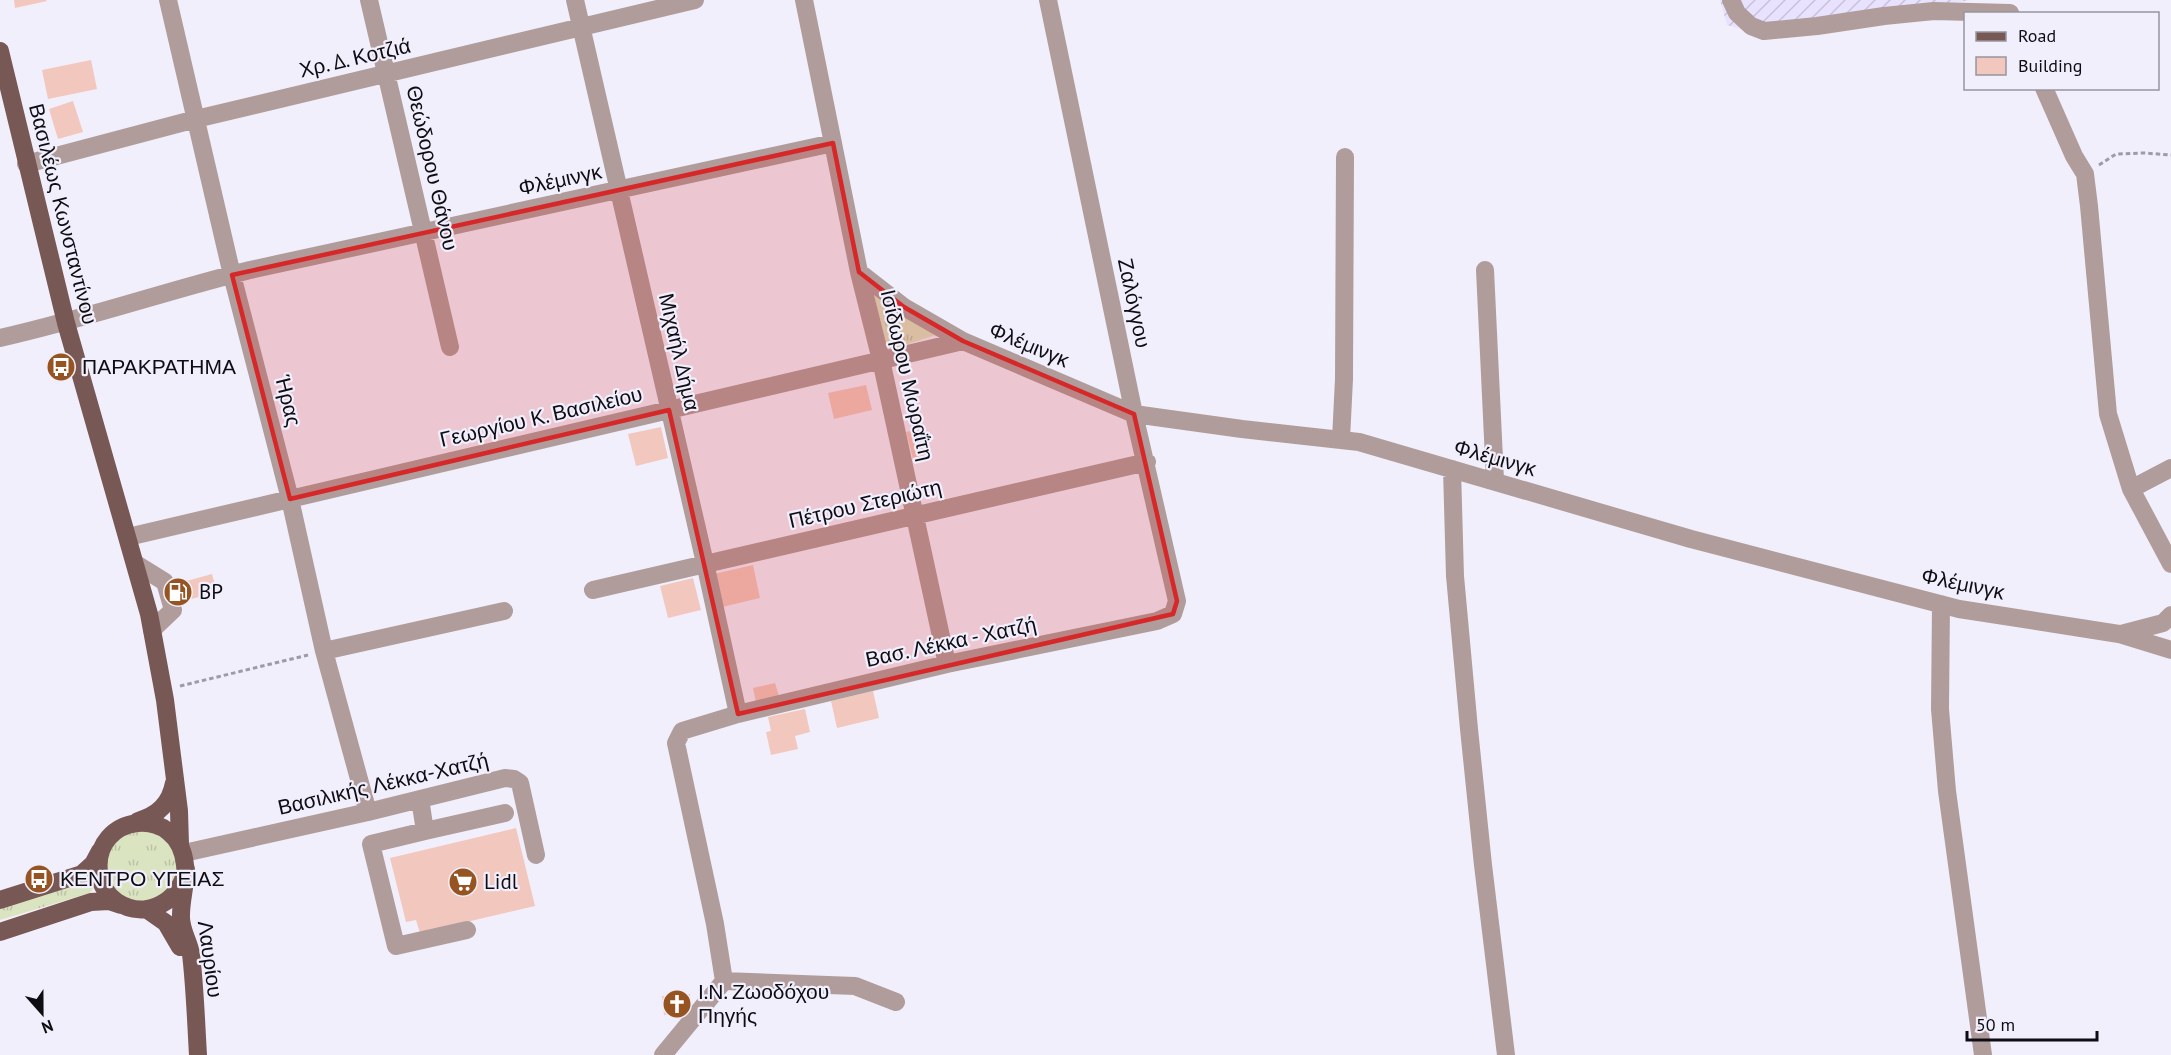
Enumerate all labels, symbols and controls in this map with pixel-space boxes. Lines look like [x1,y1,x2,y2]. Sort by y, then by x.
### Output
legend [1964,12,2159,90]
text: Road [2018,24,2056,47]
street label: Χρ. Δ. Κοτζιά [296,32,413,83]
text: Building [2018,54,2082,77]
street label: Θεώδορου Θάνου [400,83,465,253]
street label: Βασιλέως Κωνσταντίνου [23,101,104,327]
street label: Φλέμινγκ [516,157,604,201]
street label: Ζαλόγγου [1112,256,1157,350]
street label: Ισίδωρου Μωραΐτη [875,287,940,463]
street label: Μιχαήλ Δήμα [653,290,706,413]
street label: Φλέμινγκ [985,316,1074,374]
bus stop icon: ΠΑΡΑΚΡΑΤΗΜΑ [45,351,77,383]
place label: ΠΑΡΑΚΡΑΤΗΜΑ [82,353,236,380]
street label: Ήρας [269,372,308,429]
street label: Γεωργίου Κ. Βασιλείου [437,380,645,453]
street label: Φλέμινγκ [1451,433,1540,482]
street label: Πέτρου Στεριώτη [786,473,944,534]
street label: Φλέμινγκ [1919,562,2008,606]
fuel station icon: BP [162,576,194,608]
place label: BP [199,578,223,605]
street label: Βασ. Λέκκα - Χατζή [863,610,1039,673]
street label: Βασιλικής Λέκκα-Χατζή [275,746,491,821]
bus stop icon: ΚΕΝΤΡΟ ΥΓΕΙΑΣ [23,863,55,895]
place label: ΚΕΝΤΡΟ ΥΓΕΙΑΣ [60,865,224,892]
supermarket icon: Lidl [447,866,479,898]
place label: Lidl [484,868,518,895]
street label: Λαυρίου [192,919,229,999]
place label: Ι.Ν. Ζωοδόχου Πηγής [698,978,829,1029]
north arrow [12,983,72,1043]
church icon: Ι.Ν. Ζωοδόχου Πηγής [661,988,693,1020]
scale bar [1967,1004,2098,1042]
text: 50 m [1976,1013,2015,1036]
text: N [39,1016,56,1038]

